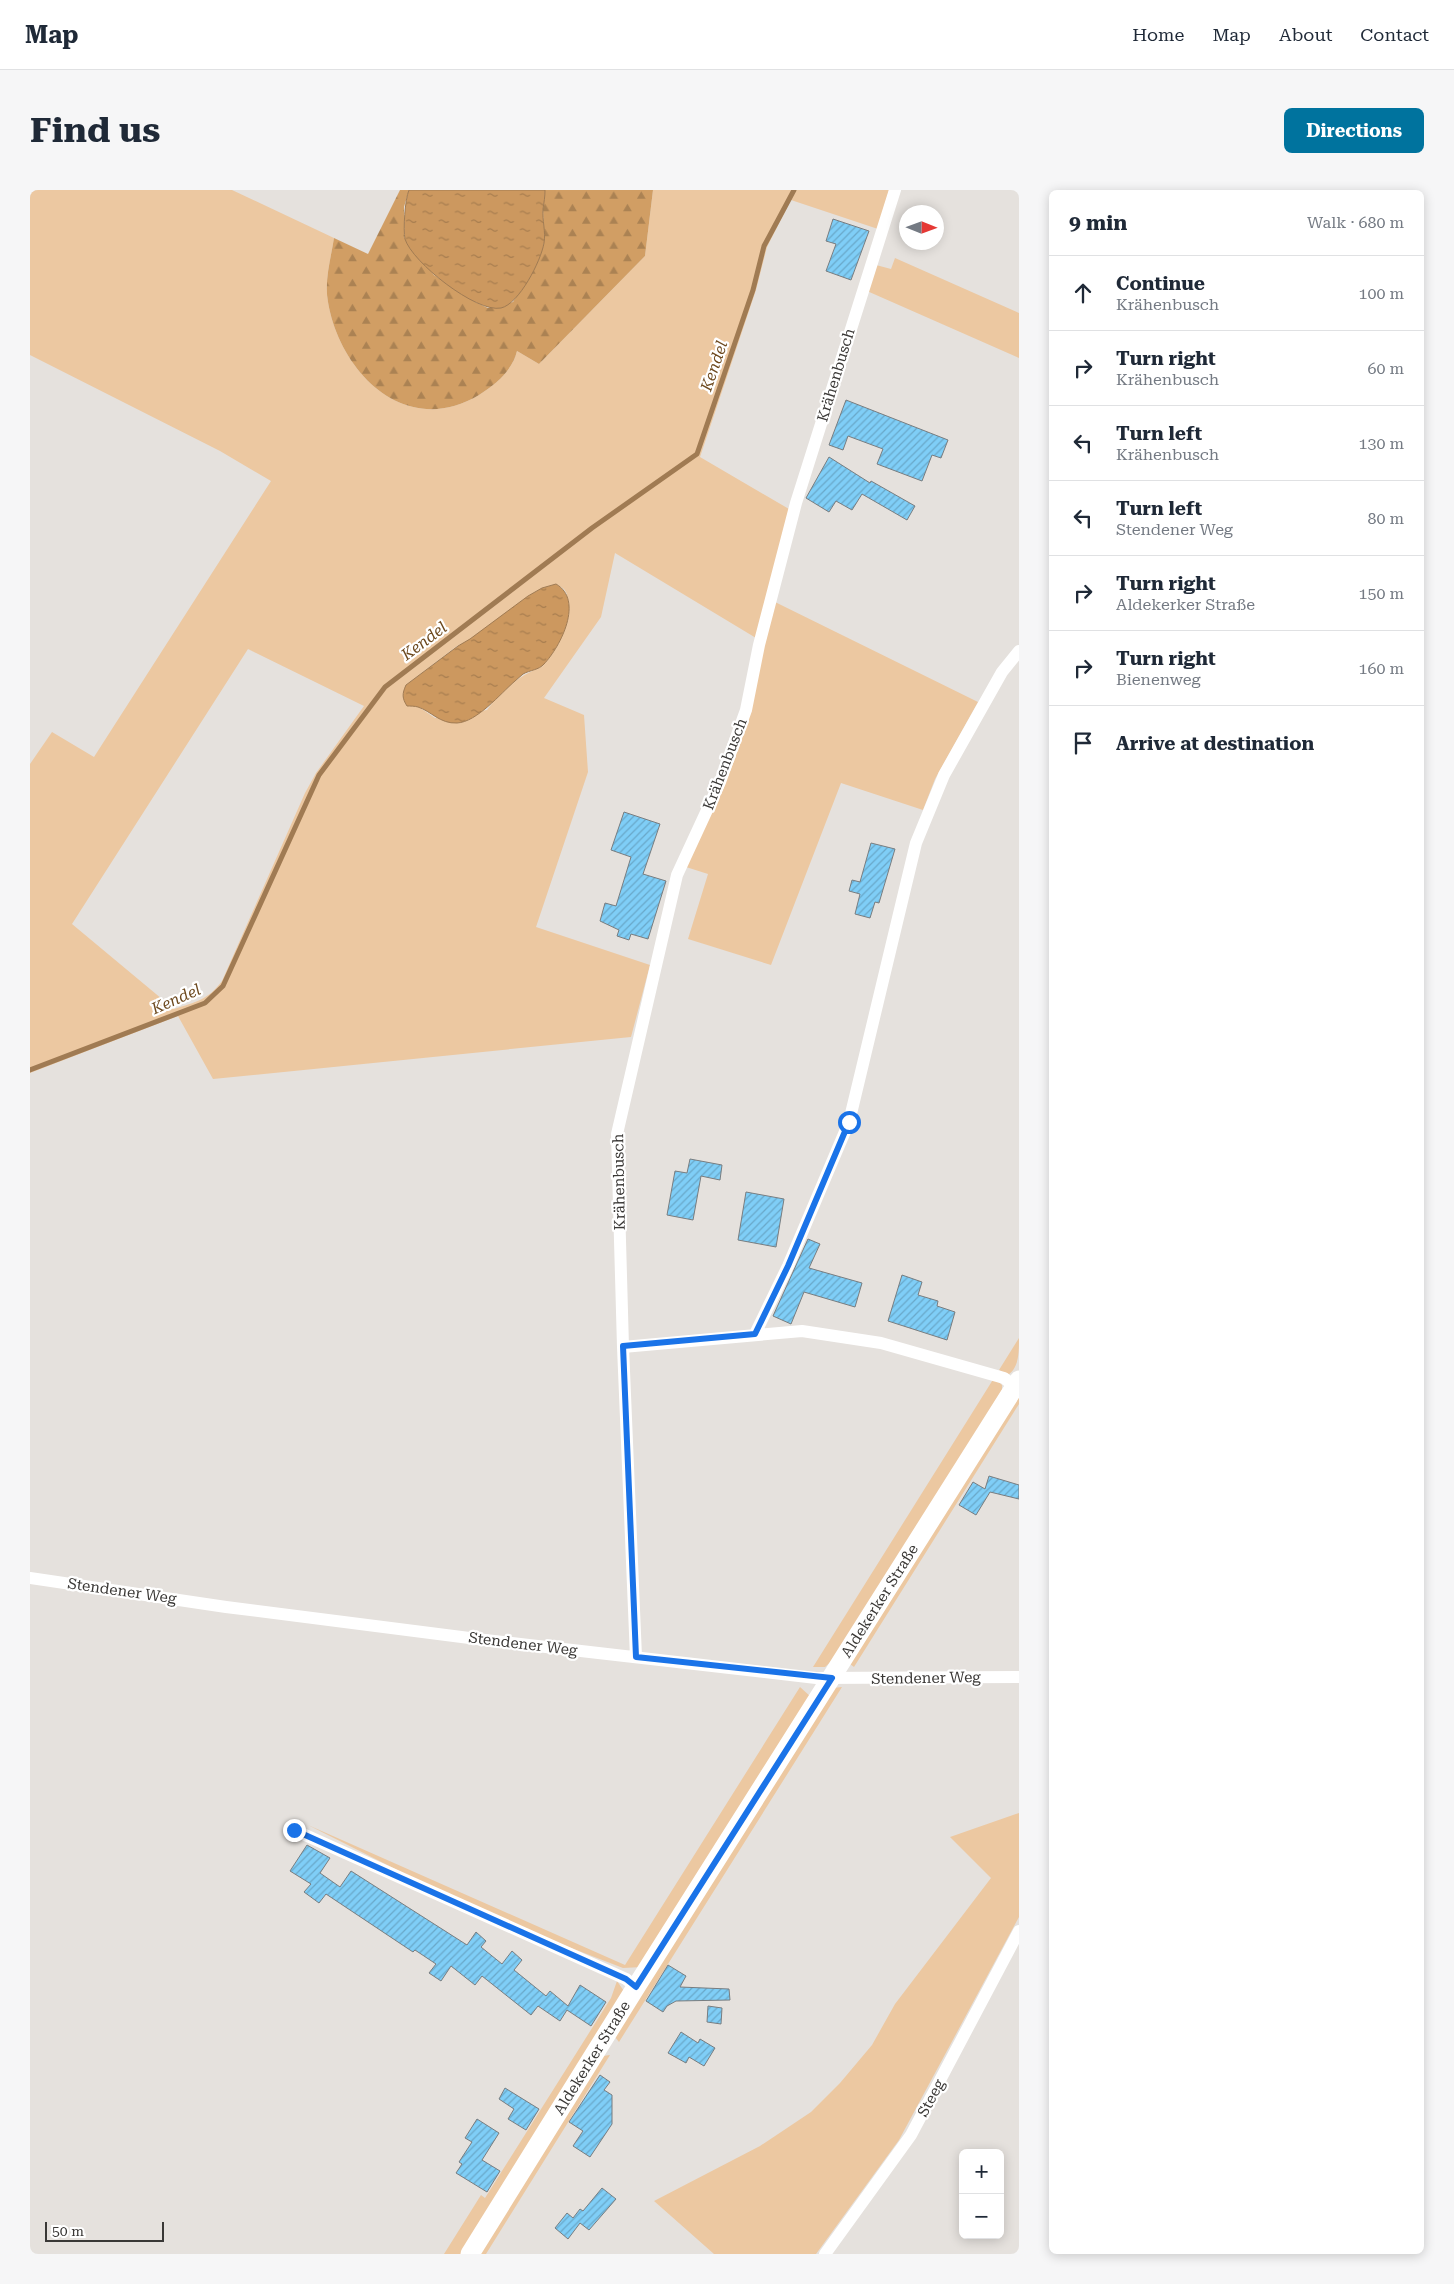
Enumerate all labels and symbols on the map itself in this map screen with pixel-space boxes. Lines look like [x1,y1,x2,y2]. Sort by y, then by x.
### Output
north arrow [899,205,944,250]
street label: Krähenbusch [813,326,859,424]
water label: Kendel [696,338,732,395]
water label: Kendel [397,618,451,665]
street label: Krähenbusch [699,715,751,812]
water label: Kendel [148,980,204,1019]
route start [838,1111,861,1134]
street label: Krähenbusch [609,1133,629,1230]
street label: Aldekerker Straße [837,1541,922,1661]
street label: Stendener Weg [66,1574,178,1608]
street label: Stendener Weg [467,1628,579,1660]
street label: Stendener Weg [871,1668,981,1688]
route end [283,1819,306,1842]
street label: Aldekerker Straße [550,1998,634,2118]
street label: Steeg [914,2076,948,2120]
scale bar [45,2219,164,2242]

